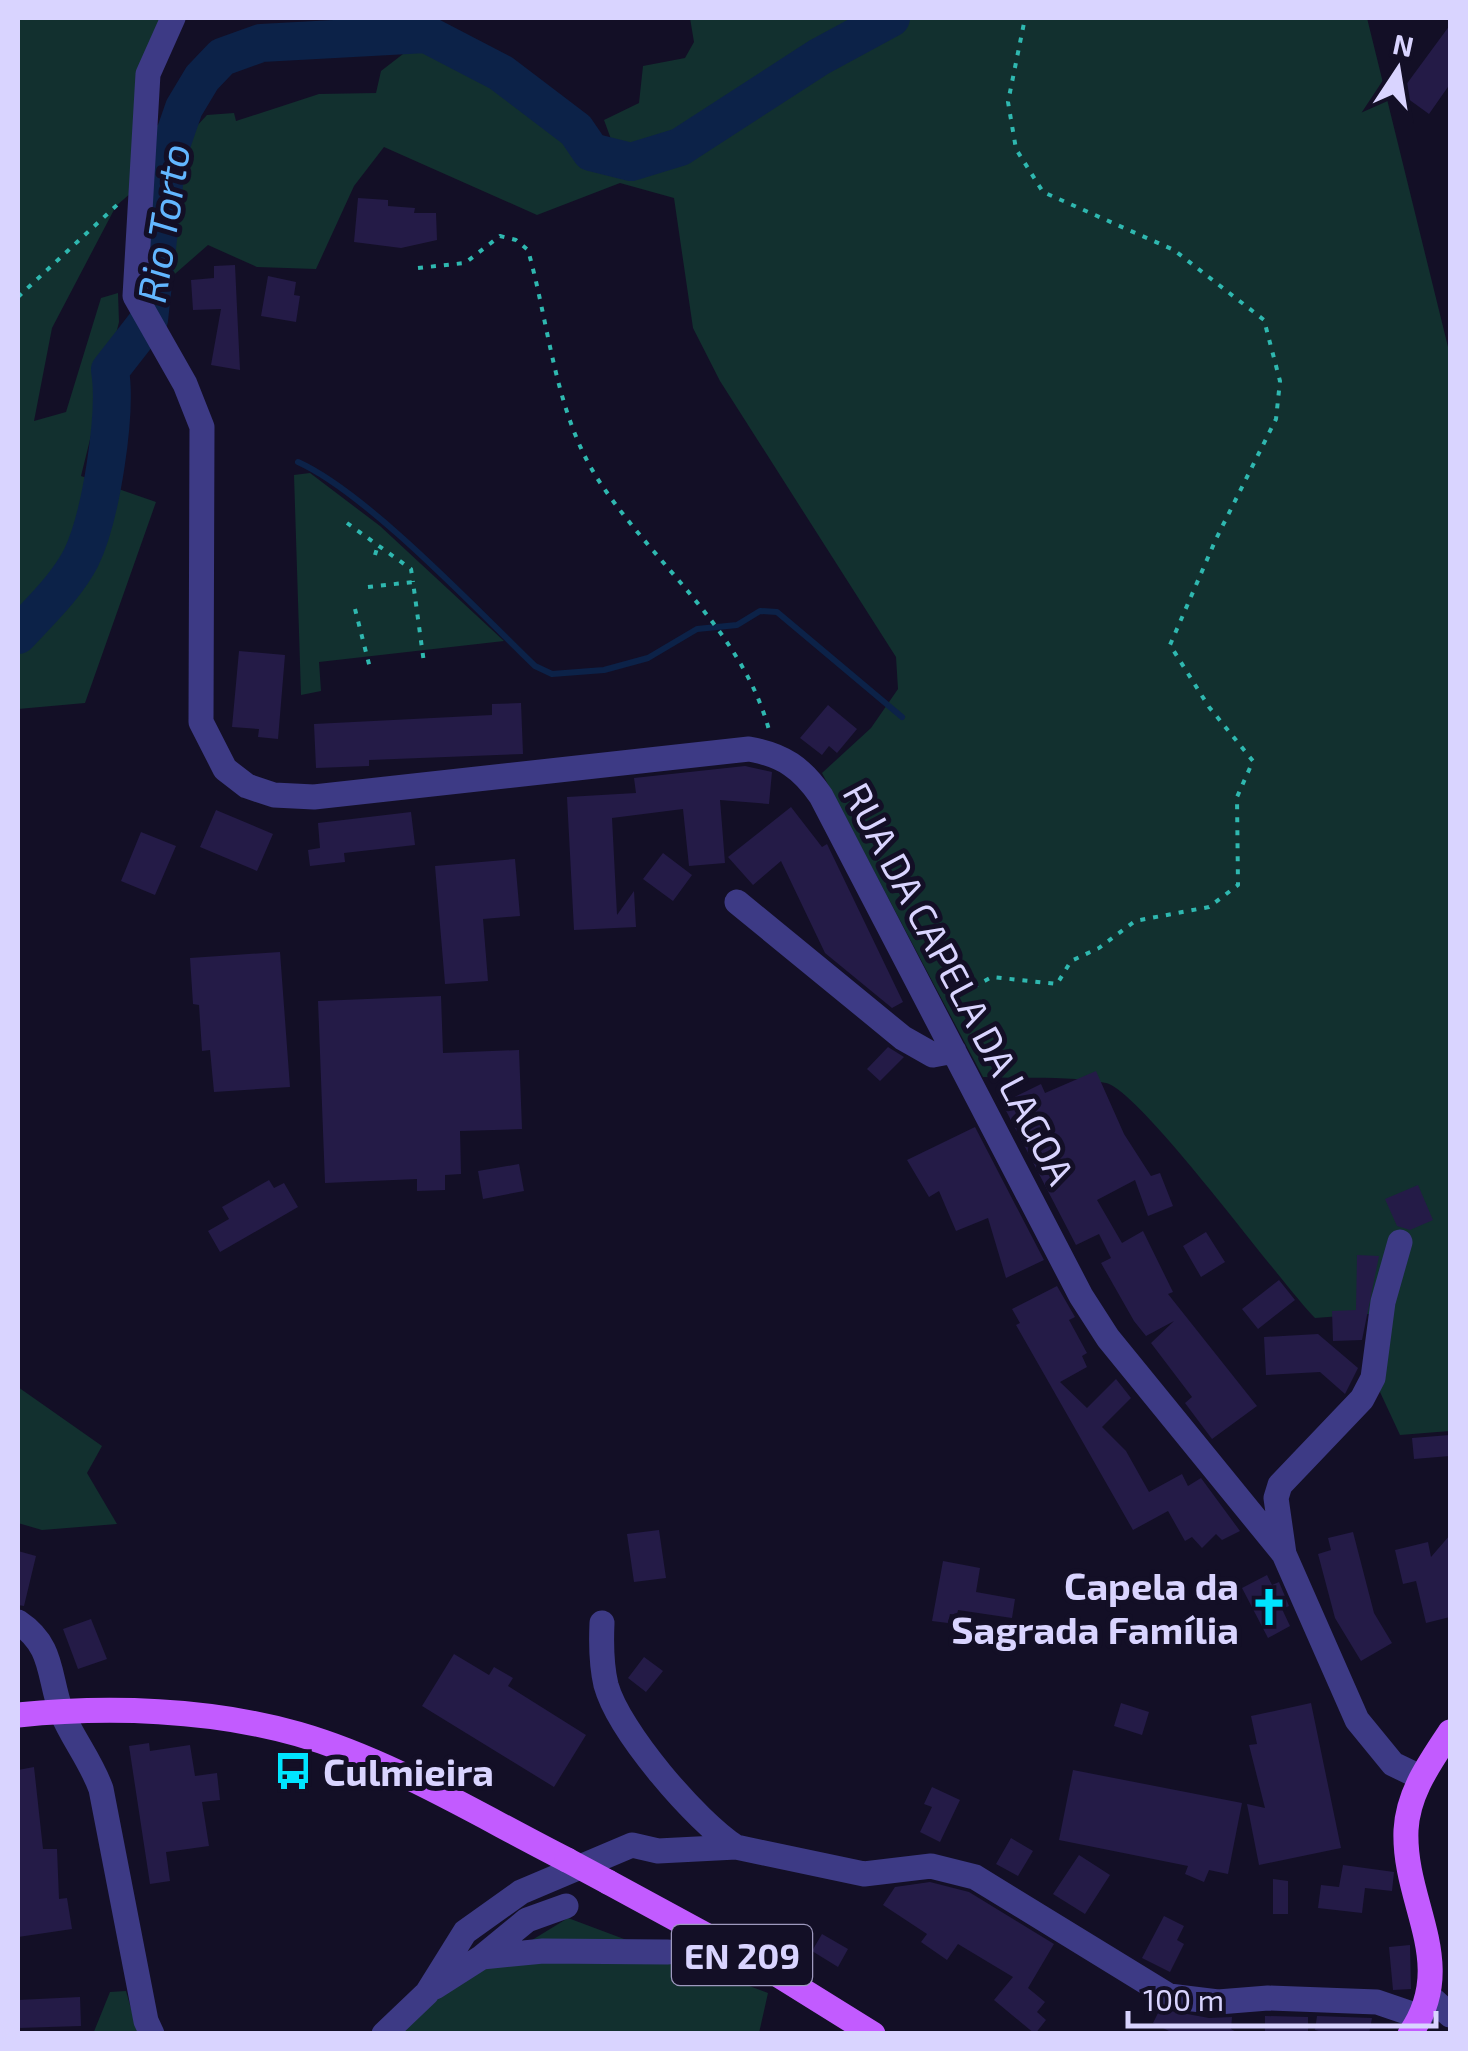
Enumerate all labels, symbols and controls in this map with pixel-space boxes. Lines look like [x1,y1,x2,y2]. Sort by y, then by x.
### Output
north arrow [1348,20,1448,120]
text: N [1390,26,1417,63]
water label: Rio Torto [126,140,198,306]
street label: RUA DA CAPELA DA LAGOA [835,774,1086,1192]
place label: Capela da Sagrada Família [951,1562,1239,1652]
church icon: Capela da Sagrada Família [1248,1586,1290,1628]
place label: Culmieira [323,1748,494,1794]
bus stop icon: Culmieira [272,1750,314,1792]
road number: EN 209 [672,1925,812,1985]
scale bar [1128,1966,1436,2028]
text: 100 m [1143,1981,1224,2017]

